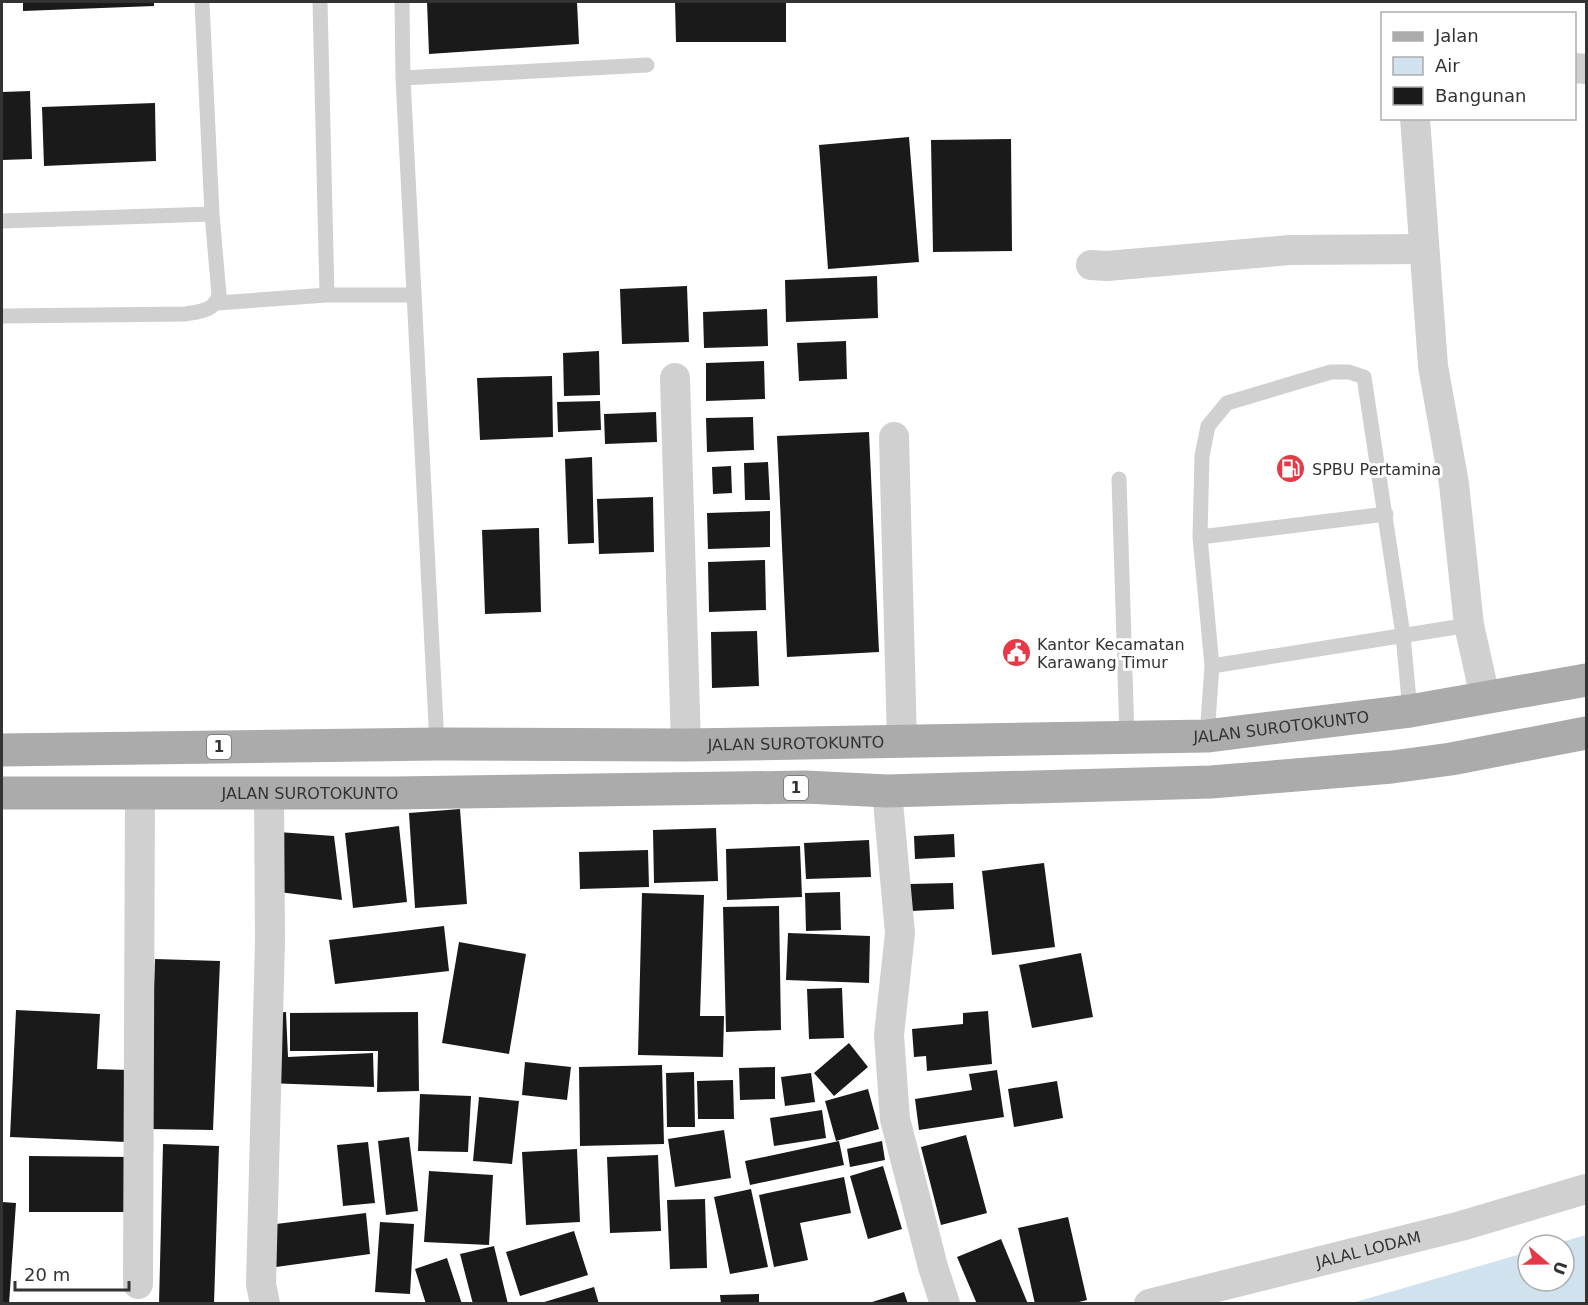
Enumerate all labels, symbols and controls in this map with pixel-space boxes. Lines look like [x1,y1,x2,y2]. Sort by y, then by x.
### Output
legend [1381,12,1576,120]
text: Jalan [1434,25,1479,46]
text: Air [1435,55,1460,76]
text: Bangunan [1435,85,1526,106]
fuel station icon: SPBU Pertamina [1275,453,1307,485]
place label: SPBU Pertamina [1312,460,1441,479]
place label: Kantor Kecamatan Karawang Timur [1037,635,1185,672]
public building icon: Kantor Kecamatan Karawang Timur [1000,637,1032,669]
street label: JALAN SUROTOKUNTO [1192,707,1370,746]
street label: JALAN SUROTOKUNTO [706,732,884,754]
road number: 1 [207,735,231,759]
road number: 1 [784,776,808,800]
street label: JALAN SUROTOKUNTO [221,784,398,803]
street label: JALAL LODAM [1313,1227,1423,1272]
north arrow [1516,1233,1576,1293]
scale bar [15,1254,129,1292]
text: U [1548,1259,1571,1277]
text: 20 m [24,1264,70,1285]

